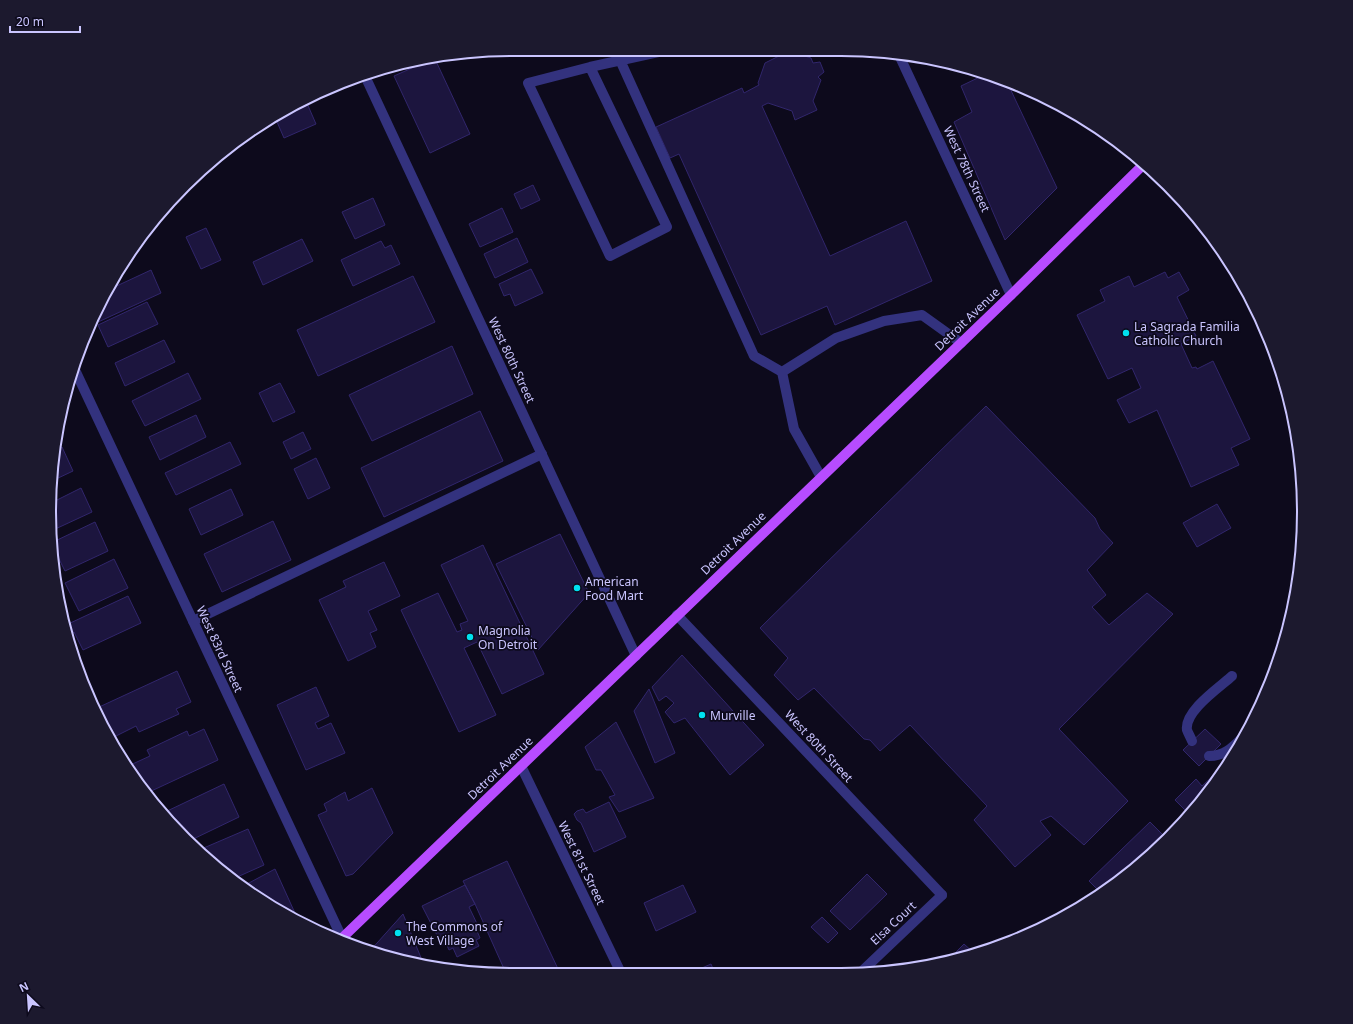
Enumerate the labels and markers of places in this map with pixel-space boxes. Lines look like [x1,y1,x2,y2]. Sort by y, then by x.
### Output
place label: La Sagrada Familia Catholic Church [1134,318,1240,349]
marker: La Sagrada Familia Catholic Church [1121,328,1131,338]
place label: American Food Mart [585,573,644,604]
marker: American Food Mart [572,583,582,593]
place label: Magnolia On Detroit [478,622,538,653]
marker: Magnolia On Detroit [465,632,475,642]
place label: Murville [710,707,756,724]
marker: Murville [697,710,707,720]
place label: The Commons of West Village [406,918,503,949]
marker: The Commons of West Village [393,928,403,938]

